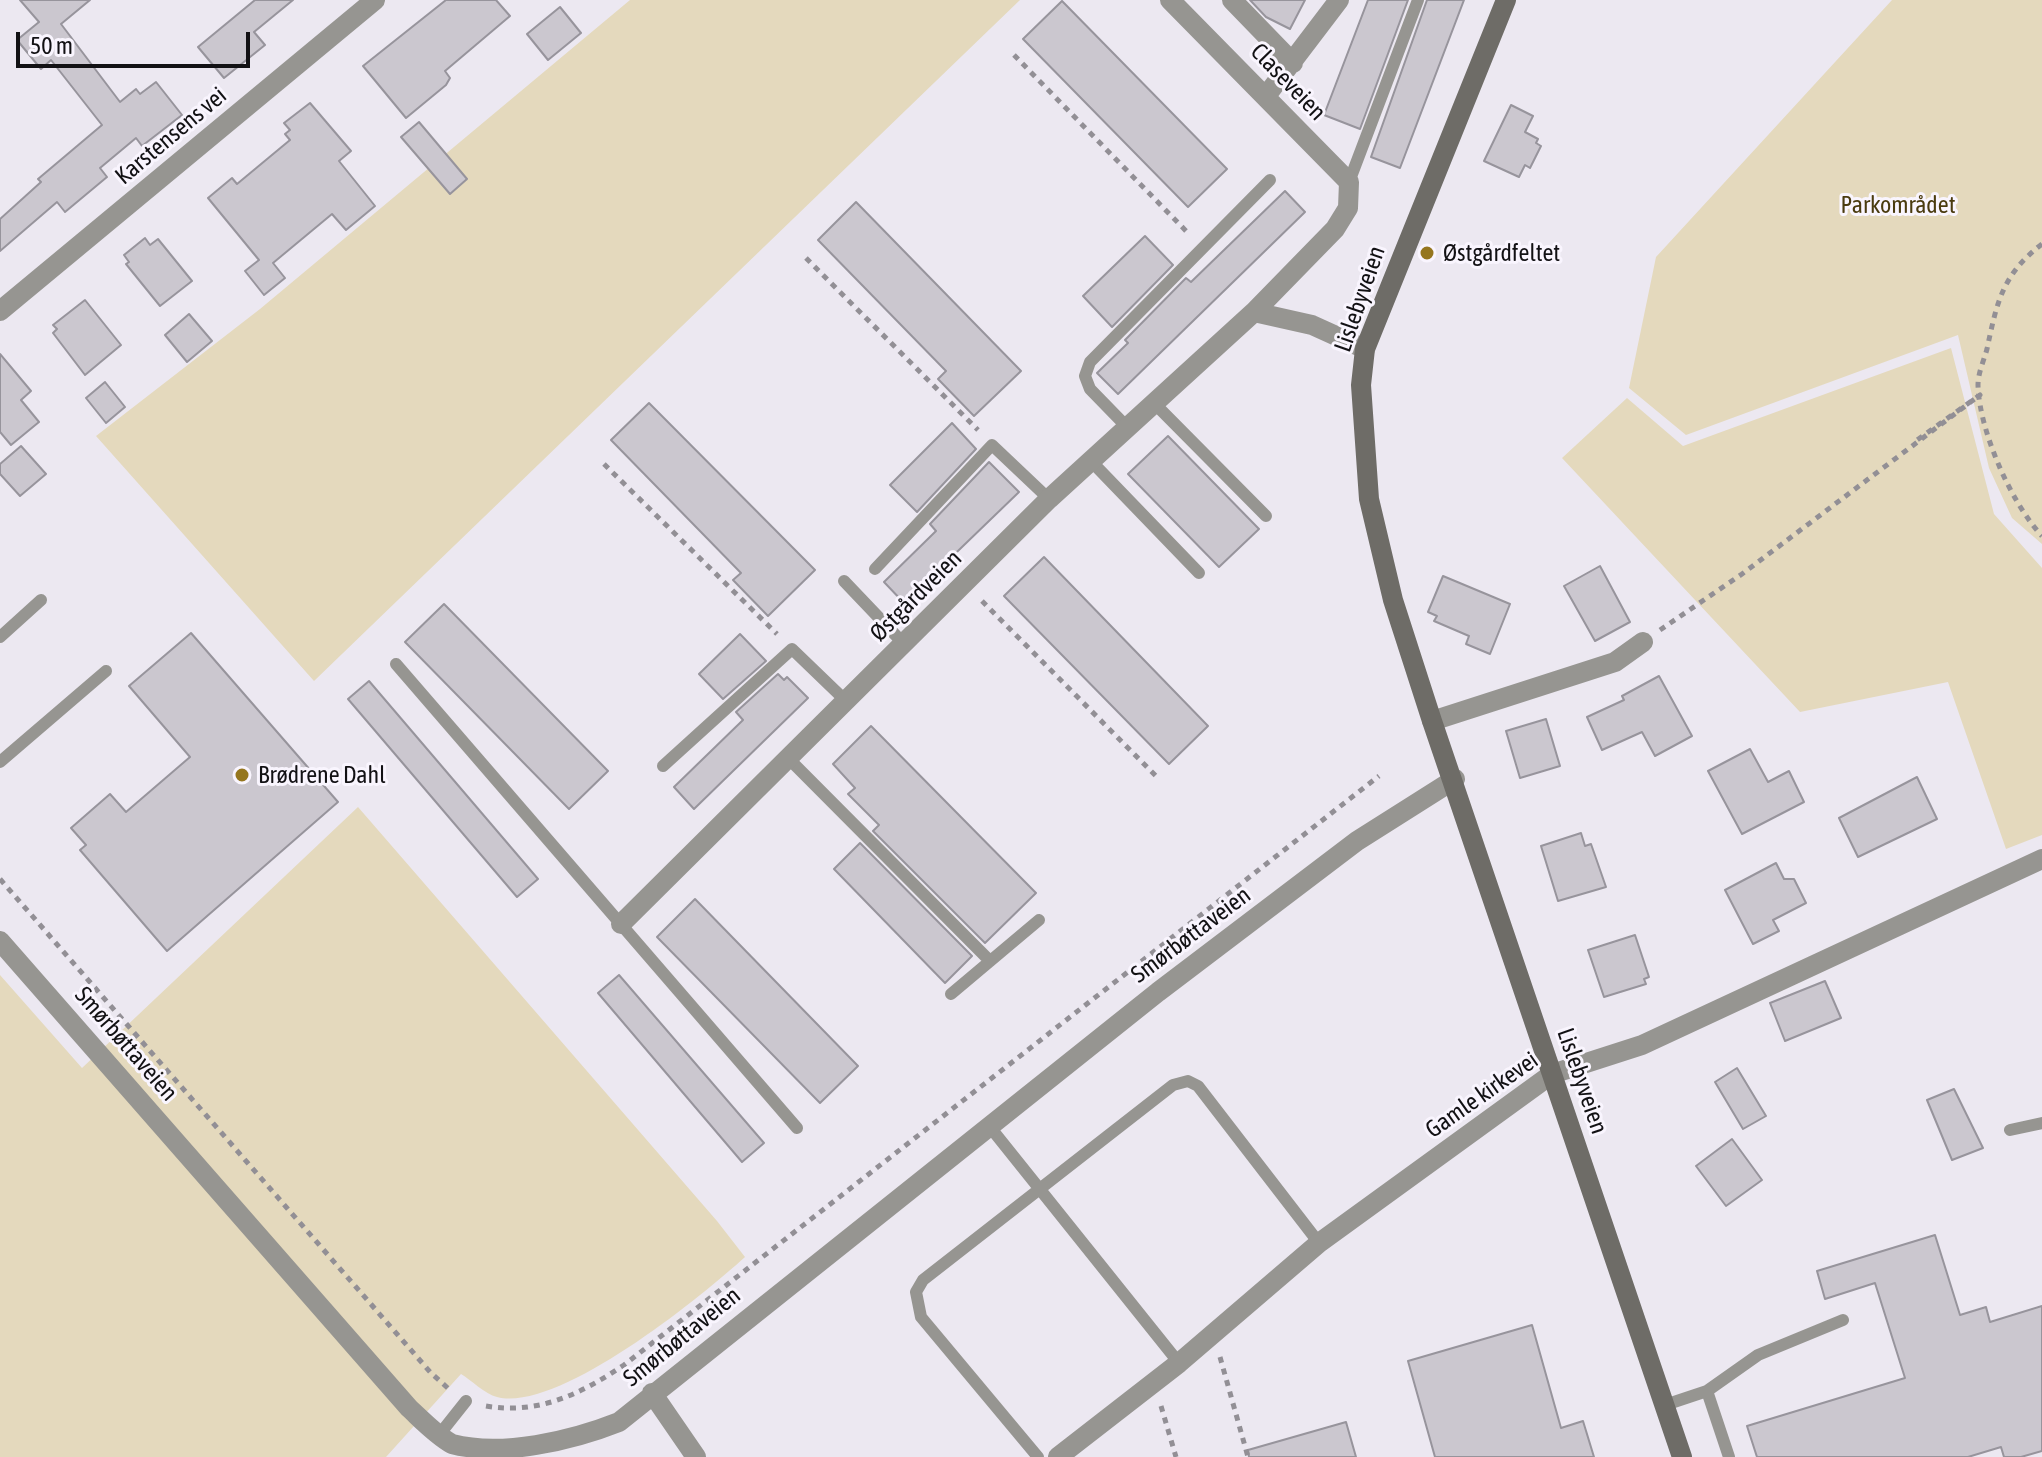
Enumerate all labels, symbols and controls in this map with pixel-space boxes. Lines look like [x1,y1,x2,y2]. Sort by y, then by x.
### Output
scale bar [20,16,254,66]
text: 50 m [30,32,73,59]
street label: Claseveien [1244,37,1332,127]
street label: Karstensens vei [110,81,232,191]
park label: Parkområdet [1840,191,1956,219]
place label: Østgårdfeltet [1443,239,1560,267]
street label: Lislebyveien [1328,242,1392,356]
marker: Østgårdfeltet [1418,244,1436,262]
street label: Østgårdveien [864,544,968,648]
place label: Brødrene Dahl [258,761,386,789]
marker: Brødrene Dahl [233,766,251,784]
street label: Smørbøttaveien [1126,881,1256,989]
street label: Smørbøttaveien [69,981,183,1107]
street label: Lislebyveien [1550,1024,1614,1138]
street label: Gamle kirkevei [1420,1046,1544,1144]
street label: Smørbøttaveien [618,1281,746,1393]

